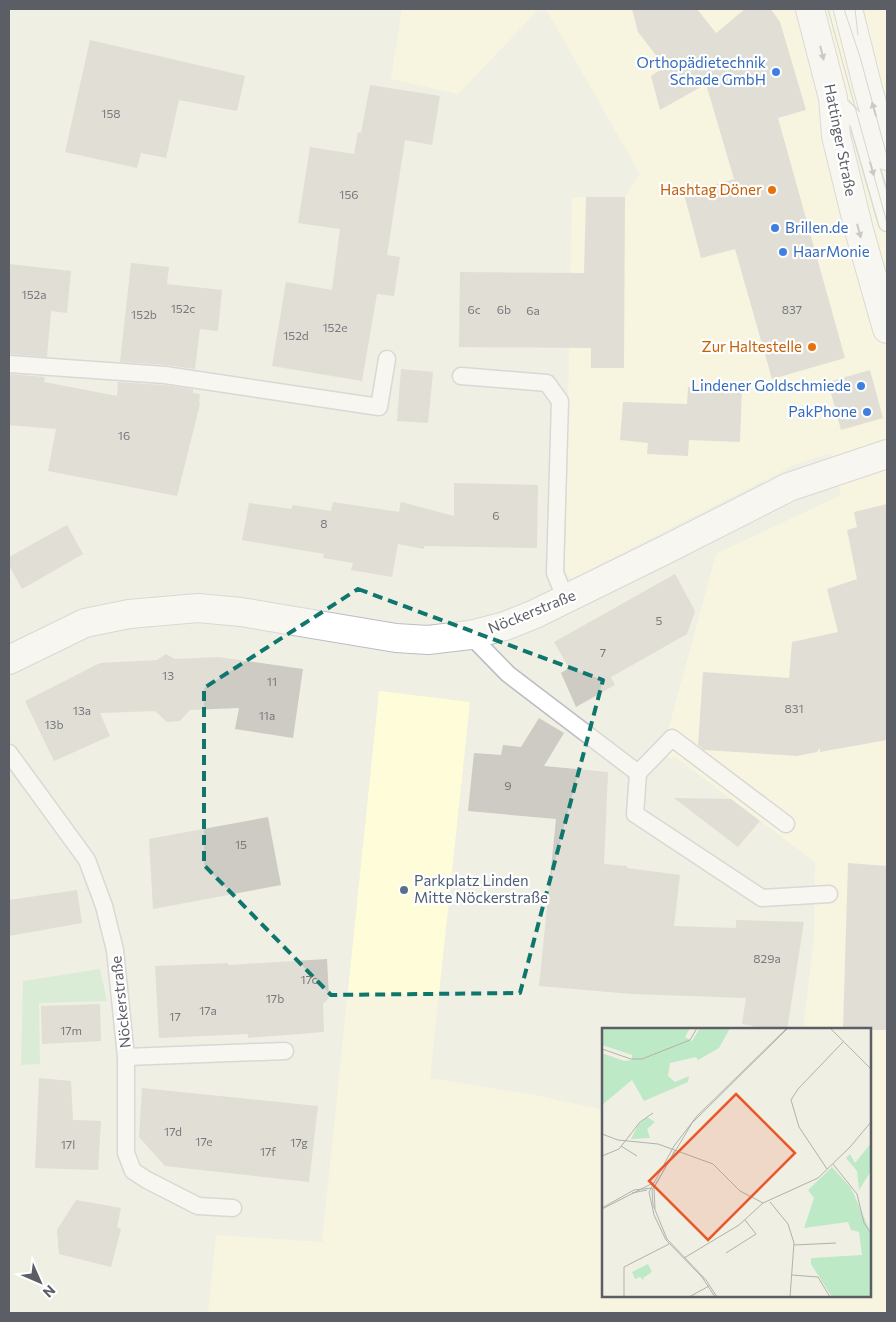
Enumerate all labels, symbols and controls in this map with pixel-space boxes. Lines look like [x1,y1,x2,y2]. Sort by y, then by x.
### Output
one-way arrow [818,46,826,61]
place label: Orthopädietechnik Schade GmbH [637,53,766,88]
marker: Orthopädietechnik Schade GmbH [770,66,782,78]
street label: Hattinger Straße [821,82,861,198]
one-way arrow [869,101,877,116]
house number: 158 [101,106,121,120]
one-way arrow [868,162,876,177]
place label: Hashtag Döner [660,180,762,198]
marker: Hashtag Döner [766,184,778,196]
house number: 156 [339,187,359,201]
place label: Brillen.de [785,218,848,236]
marker: Brillen.de [769,222,781,234]
one-way arrow [856,224,864,239]
place label: HaarMonie [793,242,870,260]
marker: HaarMonie [777,246,789,258]
house number: 152a [22,287,46,301]
house number: 152c [171,301,195,315]
house number: 6c [467,302,481,316]
house number: 6b [497,302,511,316]
house number: 837 [782,302,802,316]
house number: 6a [526,303,540,317]
house number: 152b [131,307,157,321]
house number: 152e [322,320,348,334]
house number: 152d [283,328,309,342]
place label: Zur Haltestelle [702,337,802,355]
marker: Zur Haltestelle [806,341,818,353]
place label: Lindener Goldschmiede [691,376,851,394]
marker: Lindener Goldschmiede [855,380,867,392]
place label: PakPhone [788,402,857,420]
marker: PakPhone [861,406,873,418]
house number: 16 [118,428,130,442]
house number: 6 [492,508,500,522]
house number: 8 [320,516,328,530]
street label: Nöckerstraße [485,585,578,637]
house number: 5 [656,613,663,627]
house number: 7 [600,645,606,659]
house number: 13 [162,668,174,682]
house number: 11 [267,674,277,688]
house number: 831 [784,701,804,715]
house number: 13a [73,703,91,717]
house number: 11a [259,708,275,722]
house number: 13b [44,717,64,731]
house number: 9 [504,778,512,792]
house number: 15 [235,837,247,851]
place label: Parkplatz Linden Mitte Nöckerstraße [414,871,548,906]
marker: Parkplatz Linden Mitte Nöckerstraße [398,884,410,896]
house number: 829a [753,951,781,965]
street label: Nöckerstraße [106,955,134,1049]
house number: 17c [301,972,318,986]
house number: 17b [266,991,284,1005]
house number: 17a [199,1003,217,1017]
house number: 17 [169,1009,181,1023]
house number: 17m [60,1023,82,1037]
inset map [602,1028,871,1297]
house number: 17d [164,1124,182,1138]
house number: 17e [195,1134,213,1148]
house number: 17g [290,1135,308,1149]
house number: 17l [61,1137,75,1151]
house number: 17f [260,1144,276,1158]
north arrow [15,1257,65,1307]
text: N [40,1282,59,1301]

